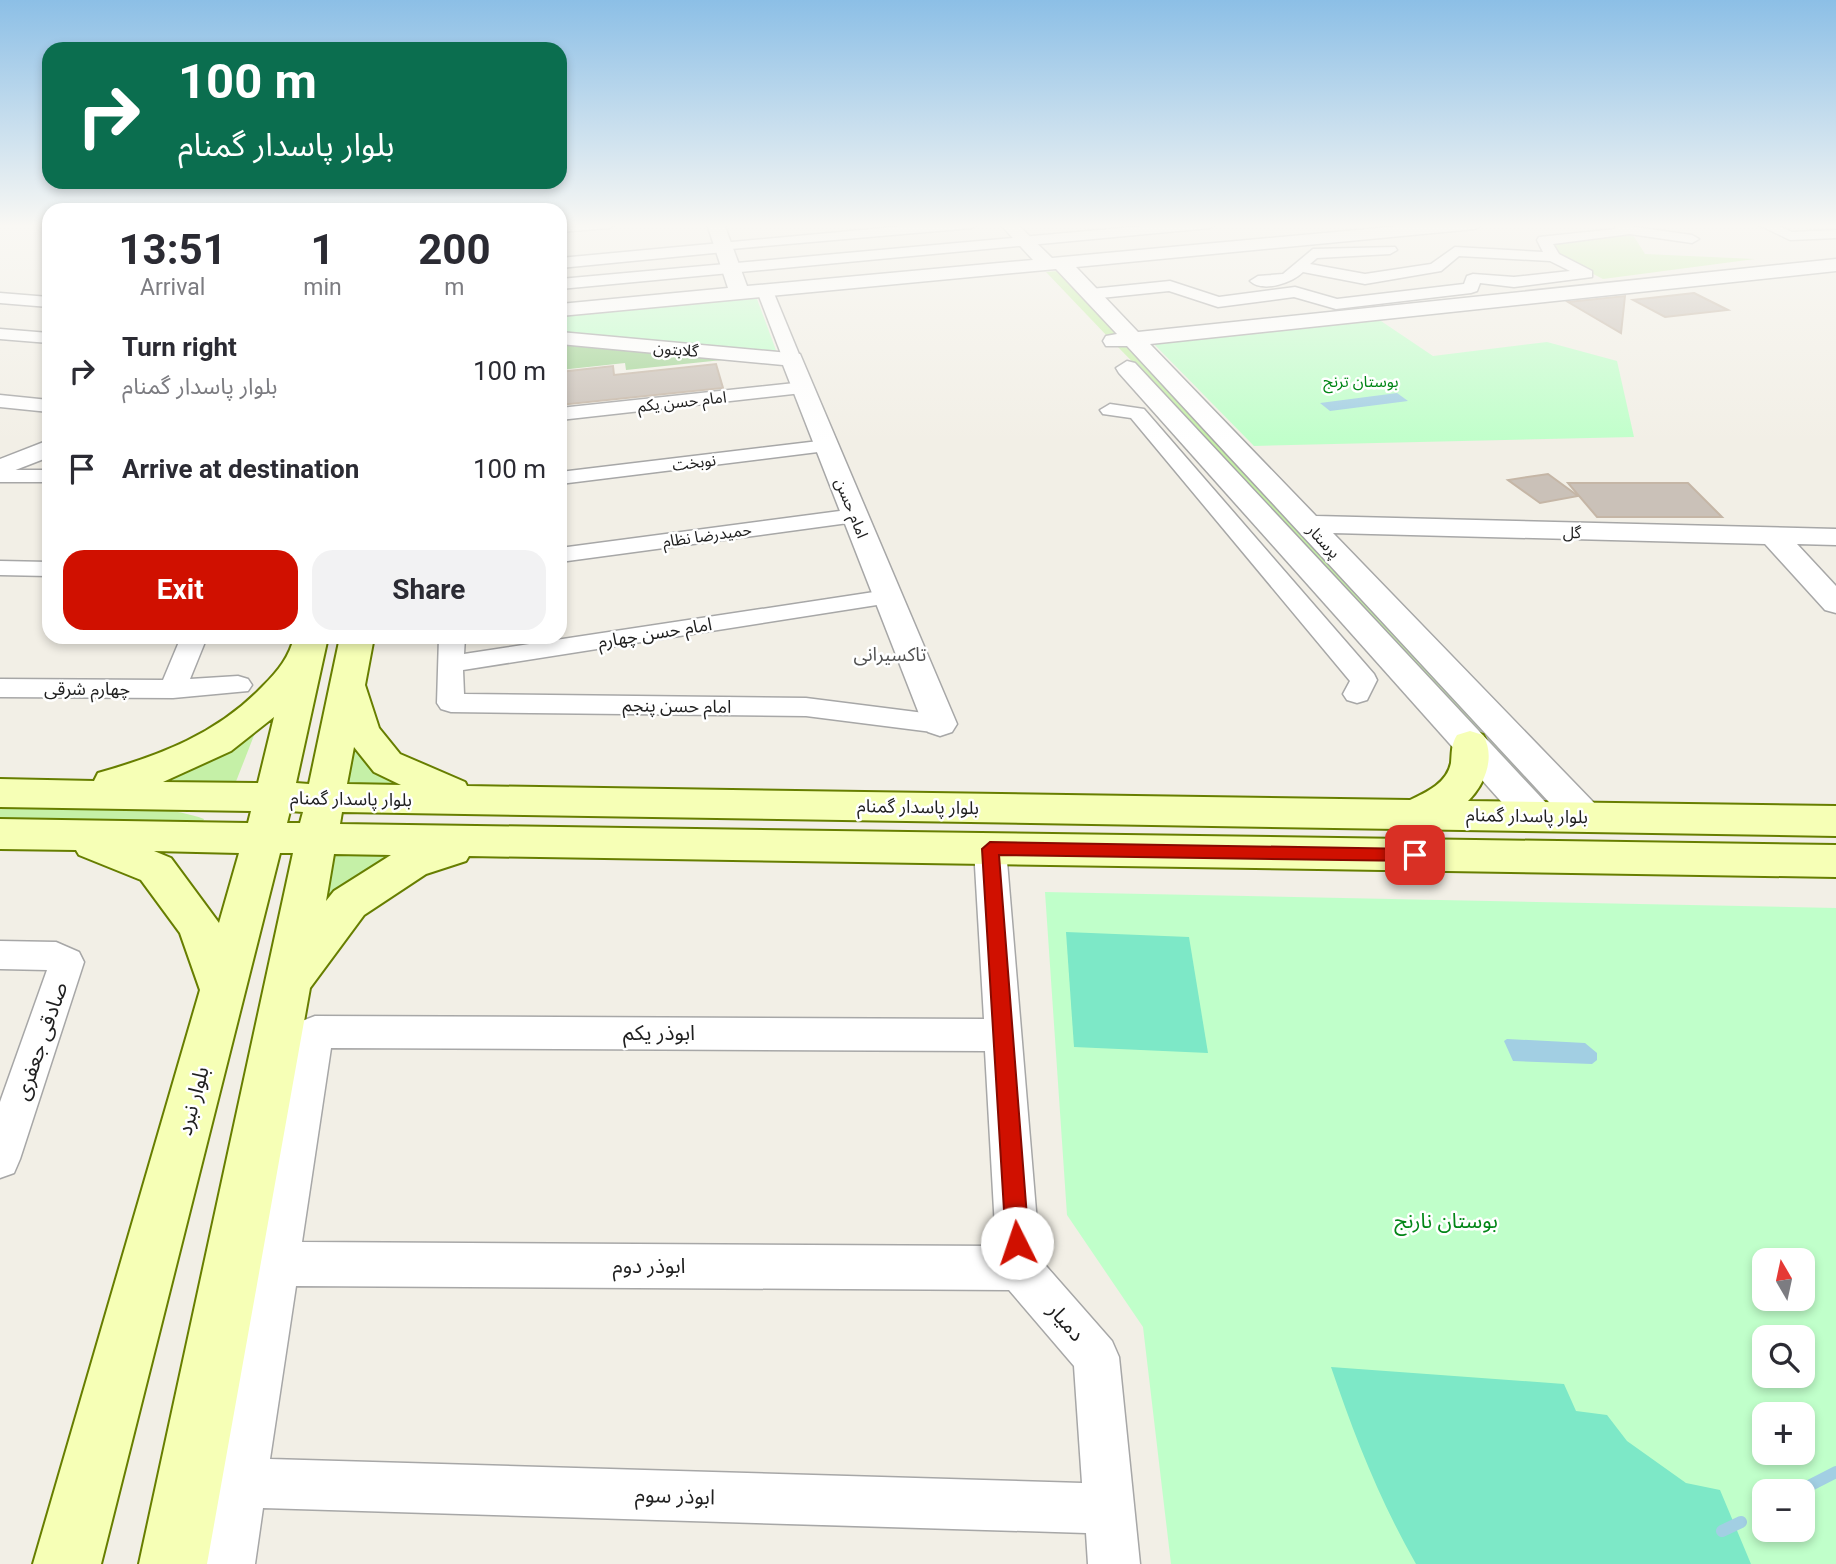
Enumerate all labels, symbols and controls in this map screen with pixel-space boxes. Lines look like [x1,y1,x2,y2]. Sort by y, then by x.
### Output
text: 100 m [178,53,317,110]
icon: right [63,70,154,161]
text: بلوار پاسدار گمنام [178,126,394,164]
text: 13:51 [119,225,227,274]
text: 1 [310,225,335,274]
text: 200 [418,225,491,274]
text: Arrival [140,274,205,301]
text: min [303,274,342,301]
text: m [444,274,464,301]
text: Turn right [122,332,237,362]
street label: گلابتون [653,338,700,361]
icon: right [63,352,101,390]
text: 100 m [473,356,546,386]
park label: بوستان ترنج [1323,372,1399,394]
text: بلوار پاسدار گمنام [122,373,278,400]
street label: امام حسن یکم [637,387,728,419]
icon: arrive [63,450,101,488]
street label: نوبخت [671,450,717,475]
text: Arrive at destination [122,454,359,484]
text: 100 m [473,454,546,484]
street label: امام حسن [828,475,872,542]
street label: حمیدرضا نظام [661,520,753,554]
street label: پرستار [1302,520,1344,563]
street label: گل [1563,523,1582,542]
button: Exit [63,550,298,630]
button: Share [312,550,546,630]
street label: امام حسن چهارم [596,613,714,656]
district label: تاکسیرانی [854,643,926,666]
street label: چهارم شرقی [44,678,130,703]
street label: امام حسن پنجم [622,694,732,721]
street label: بلوار پاسدار گمنام [290,787,412,814]
street label: بلوار پاسدار گمنام [857,795,979,822]
street label: بلوار پاسدار گمنام [1466,804,1588,831]
pin [1385,825,1445,885]
icon: arrive [1396,836,1434,874]
street label: صادقی جعفری [10,979,72,1103]
street label: ابوذر یکم [623,1021,695,1048]
street label: بلوار نبرد [172,1064,214,1138]
position arrow [980,1206,1054,1280]
park label: بوستان نارنج [1394,1209,1498,1236]
north arrow [1752,1248,1815,1311]
map controls [1752,1248,1815,1542]
street label: ابوذر دوم [612,1254,686,1282]
street label: دمیار [1042,1297,1089,1346]
button: search [1752,1325,1815,1388]
button: + [1752,1402,1815,1465]
button: − [1752,1479,1815,1542]
street label: ابوذر سوم [634,1483,715,1513]

